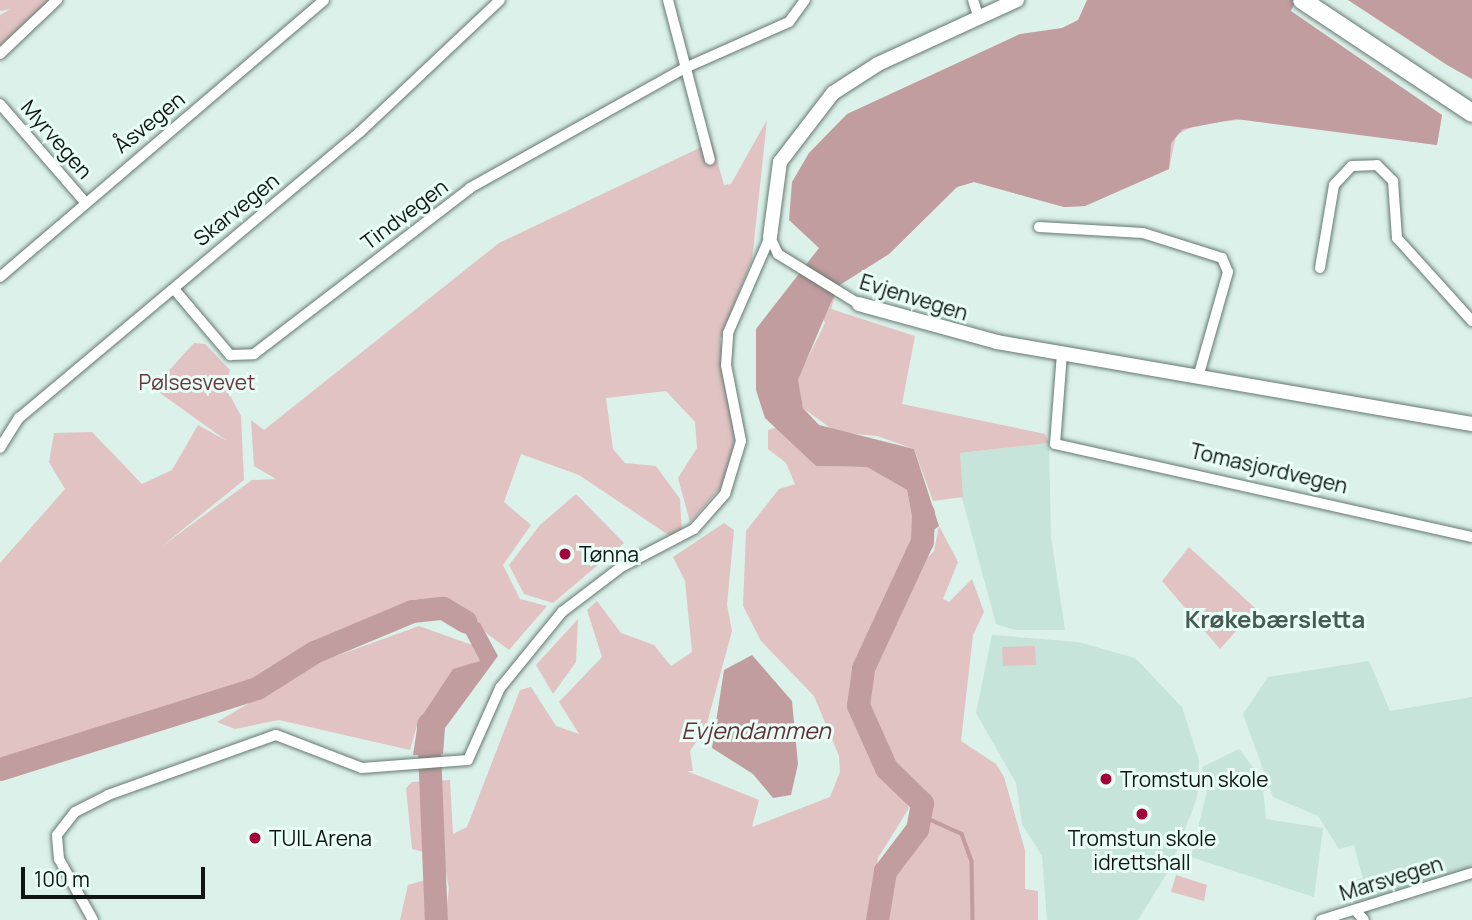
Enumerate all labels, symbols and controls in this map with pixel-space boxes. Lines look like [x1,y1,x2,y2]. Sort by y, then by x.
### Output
street label: Åsvegen [109,86,189,158]
street label: Myrvegen [16,95,98,183]
street label: Skarvegen [188,167,284,251]
street label: Tindvegen [356,173,452,255]
street label: Evjenvegen [857,269,971,325]
park label: Pølsesvevet [139,369,255,395]
street label: Tomasjordvegen [1188,438,1350,498]
place label: Tønna [579,541,639,567]
marker: Tønna [557,546,573,562]
district label: Krøkebærsletta [1185,605,1365,633]
water label: Evjendammen [681,716,831,744]
place label: Tromstun skole [1120,766,1268,792]
marker: Tromstun skole [1098,771,1114,787]
marker: Tromstun skole idrettshall [1134,806,1150,822]
place label: TUIL Arena [269,825,373,851]
place label: Tromstun skole idrettshall [1068,825,1216,875]
marker: TUIL Arena [247,830,263,846]
street label: Marsvegen [1336,850,1446,906]
scale bar [24,853,208,897]
text: 100 m [34,865,90,893]

